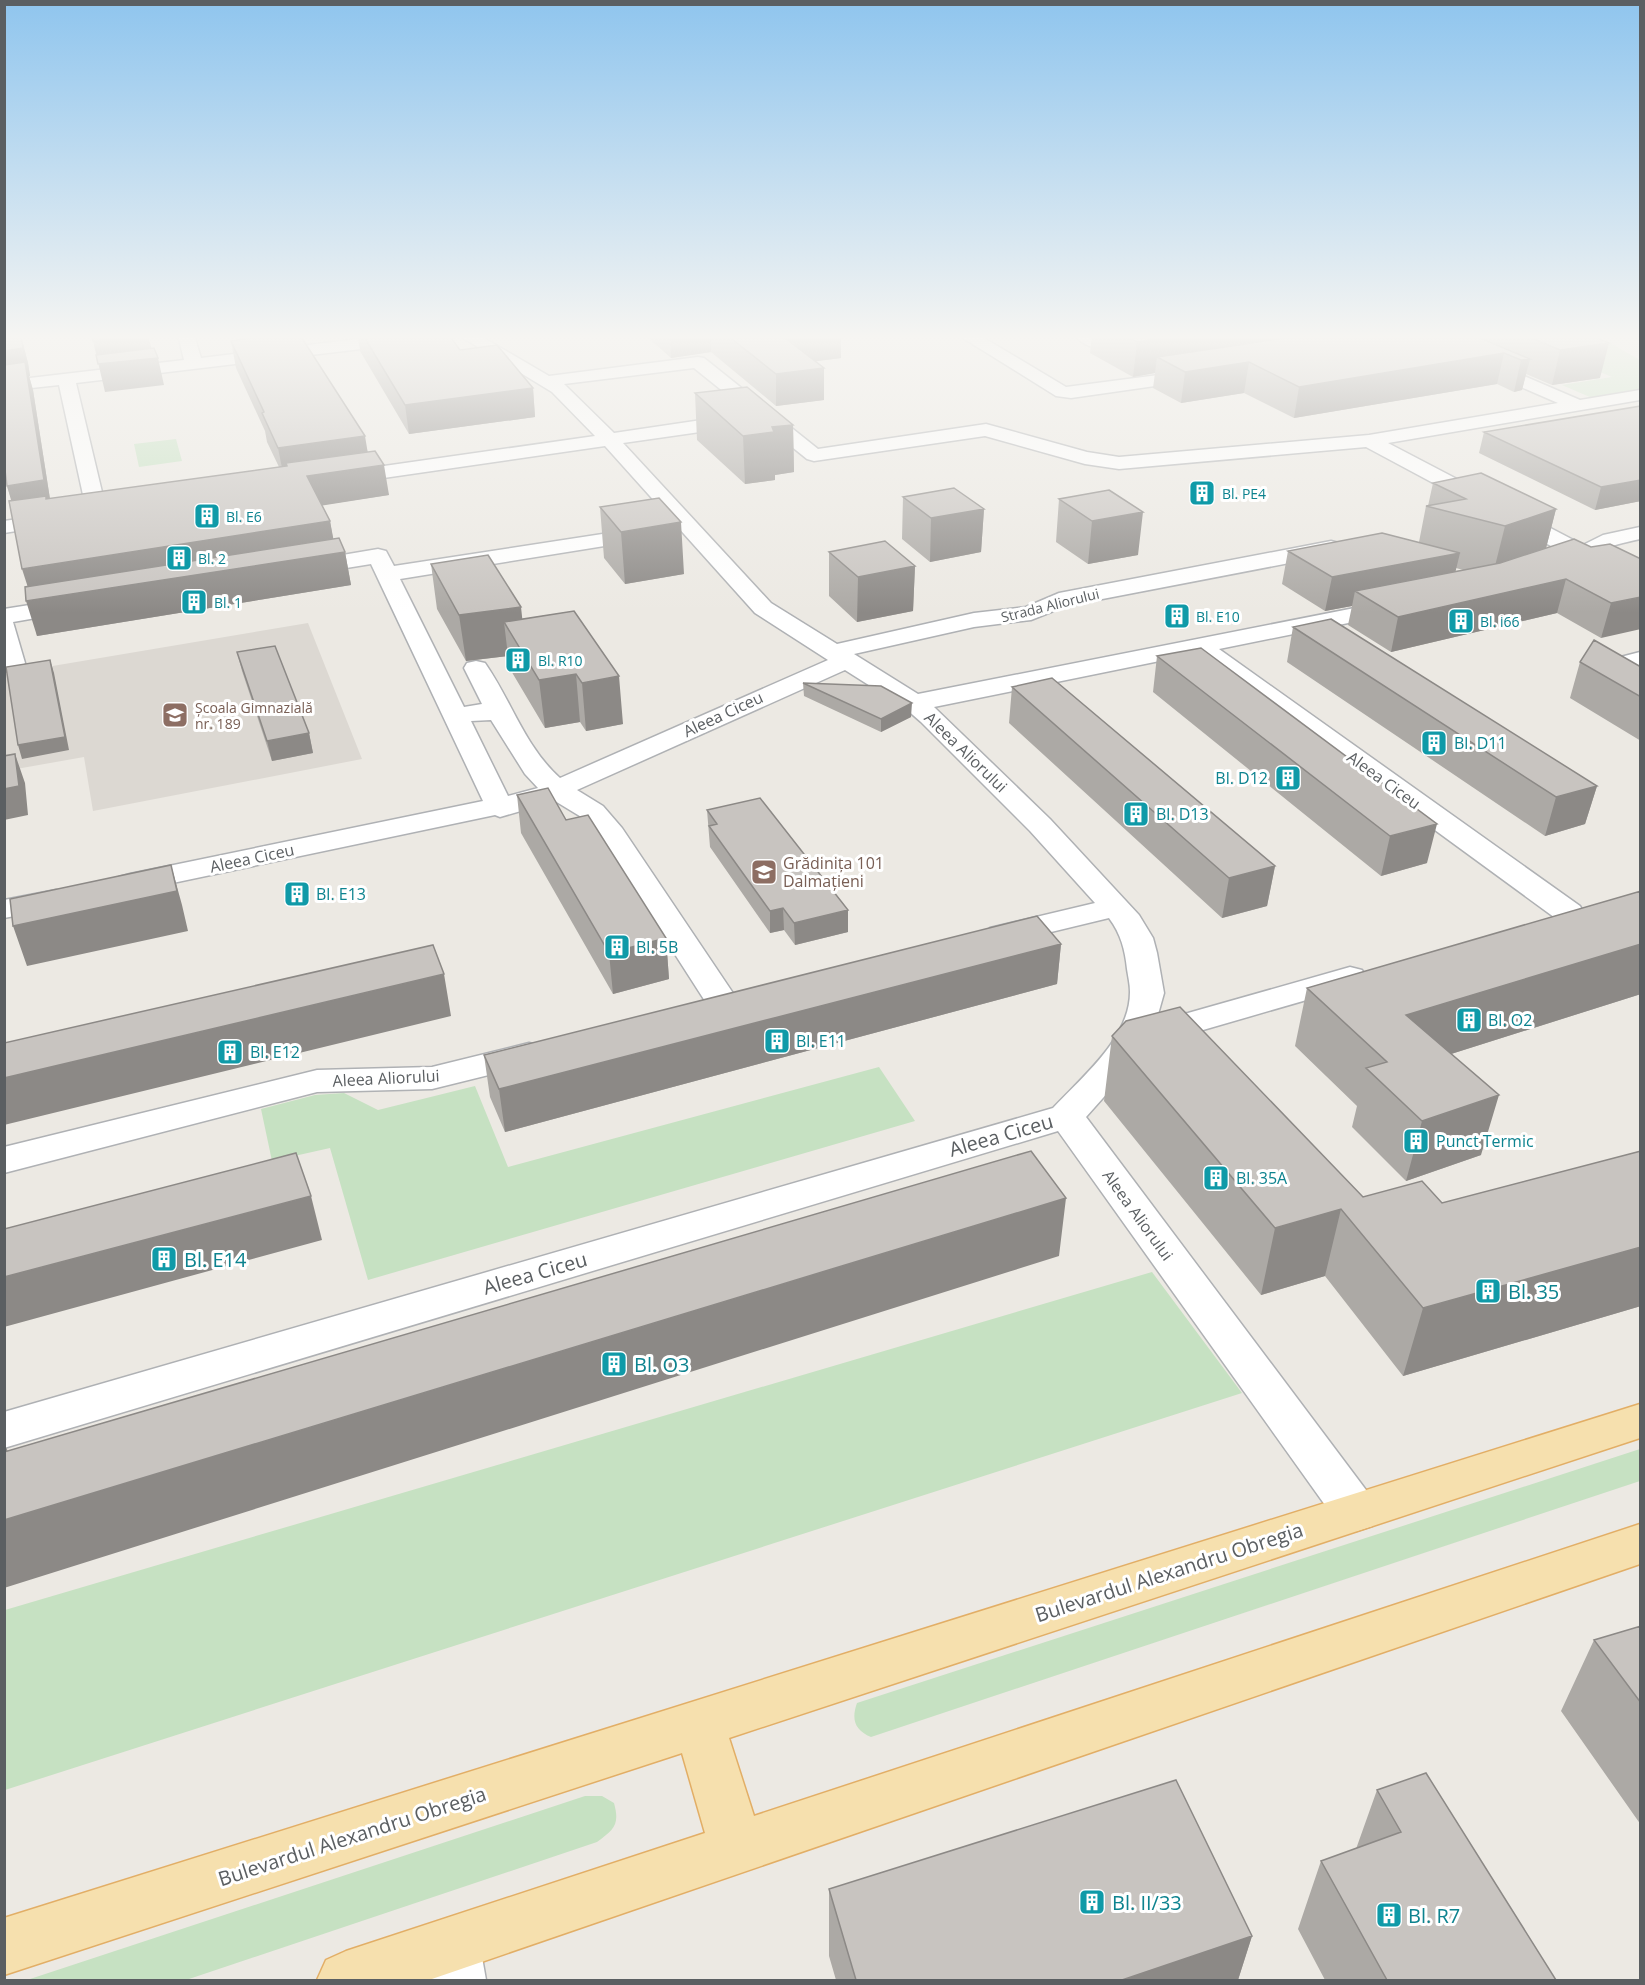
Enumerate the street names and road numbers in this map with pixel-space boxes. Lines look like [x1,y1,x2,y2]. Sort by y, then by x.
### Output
street label: Strada Aliorului [999,584,1101,626]
street label: Aleea Ciceu [679,686,767,742]
street label: Aleea Aliorului [920,707,1012,797]
street label: Aleea Ciceu [1343,746,1425,814]
street label: Aleea Ciceu [208,838,296,878]
street label: Aleea Aliorului [332,1064,440,1092]
street label: Aleea Ciceu [946,1107,1056,1163]
street label: Aleea Aliorului [1098,1165,1178,1265]
street label: Aleea Ciceu [480,1245,590,1301]
street label: Bulevardul Alexandru Obregia [1032,1516,1306,1628]
street label: Bulevardul Alexandru Obregia [215,1780,489,1892]

